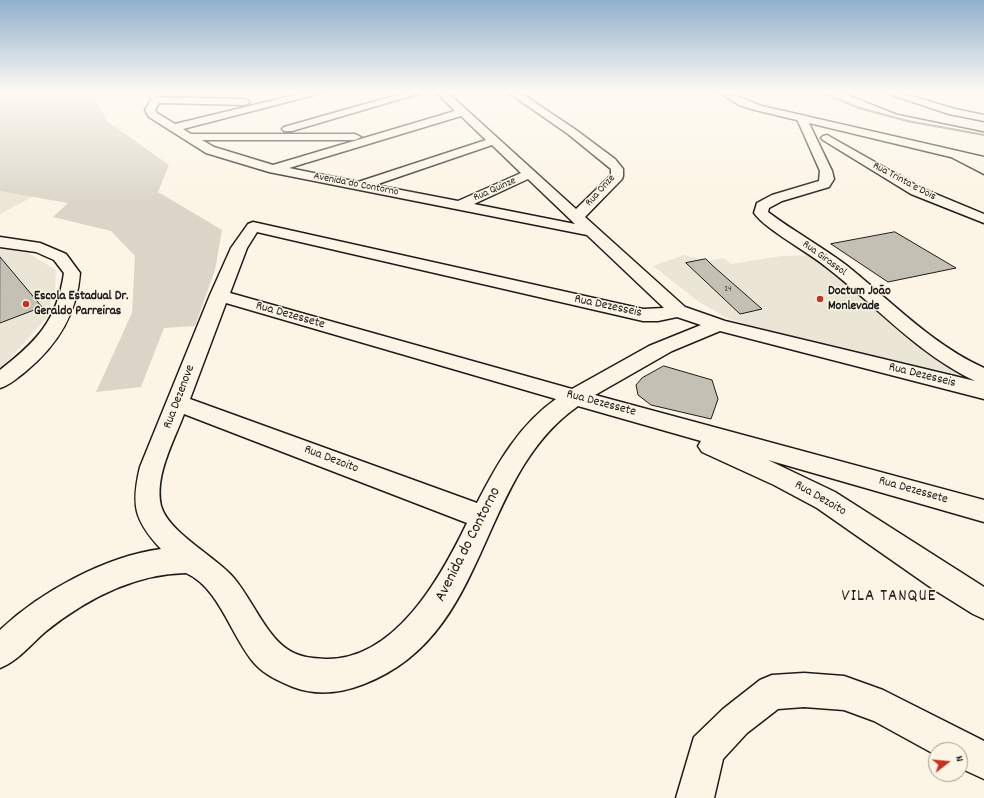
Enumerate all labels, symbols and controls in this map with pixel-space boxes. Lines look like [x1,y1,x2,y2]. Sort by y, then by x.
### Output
street label: Rua Trinta e Dois [870,160,938,204]
street label: Avenida do Contorno [312,170,400,200]
street label: Rua Onze [583,172,619,210]
street label: Rua Quinze [472,175,518,205]
street label: Rua Girassol [799,239,849,279]
place label: Doctum João Monlevade [828,284,891,315]
house number: 24 [724,285,732,295]
place label: Escola Estadual Dr. Geraldo Parreiras [34,289,128,320]
street label: Rua Dezesseis [573,292,643,322]
marker: Doctum João Monlevade [815,294,825,304]
marker: Escola Estadual Dr. Geraldo Parreiras [21,299,31,309]
street label: Rua Dezessete [254,299,326,333]
street label: Rua Dezesseis [887,360,957,392]
street label: Rua Dezenove [161,363,199,431]
street label: Rua Dezessete [565,387,637,421]
street label: Rua Dezoito [302,442,360,478]
street label: Rua Dezessete [877,474,949,508]
street label: Rua Dezoito [791,478,849,520]
street label: Avenida do Contorno [432,485,506,605]
district label: VILA TANQUE [842,588,936,608]
north arrow [928,742,968,782]
text: N [950,754,967,764]

